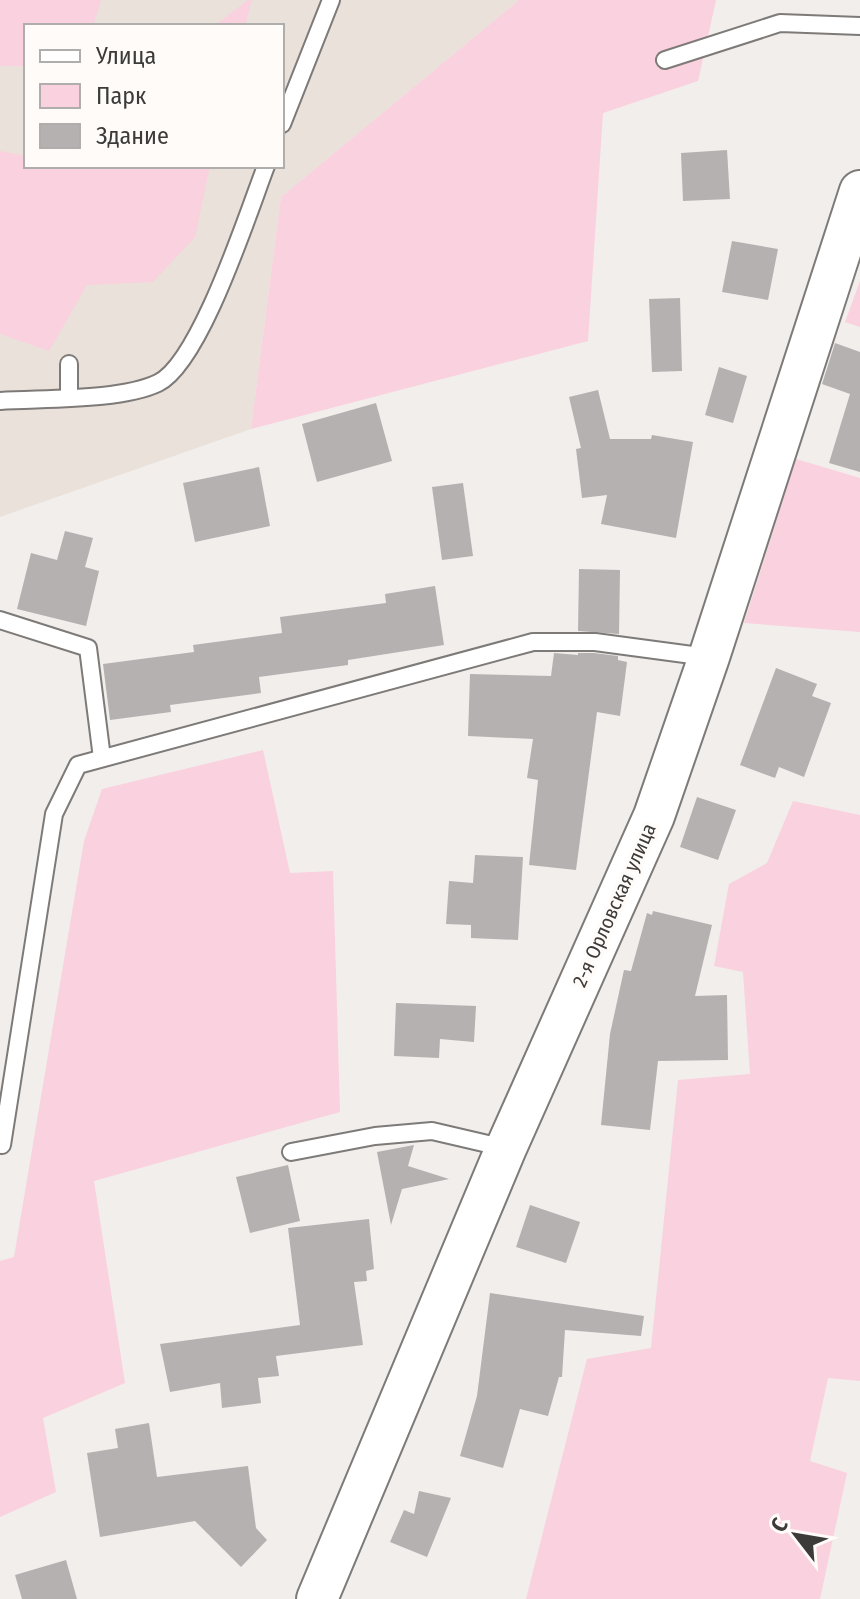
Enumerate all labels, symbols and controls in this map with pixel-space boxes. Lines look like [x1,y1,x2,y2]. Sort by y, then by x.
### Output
legend [24,24,284,168]
text: Улица [95,42,156,70]
text: Парк [96,82,147,110]
text: Здание [96,122,169,150]
street label: 2-я Орловская улица [567,819,661,991]
north arrow [756,1495,836,1575]
text: С [765,1513,794,1537]

